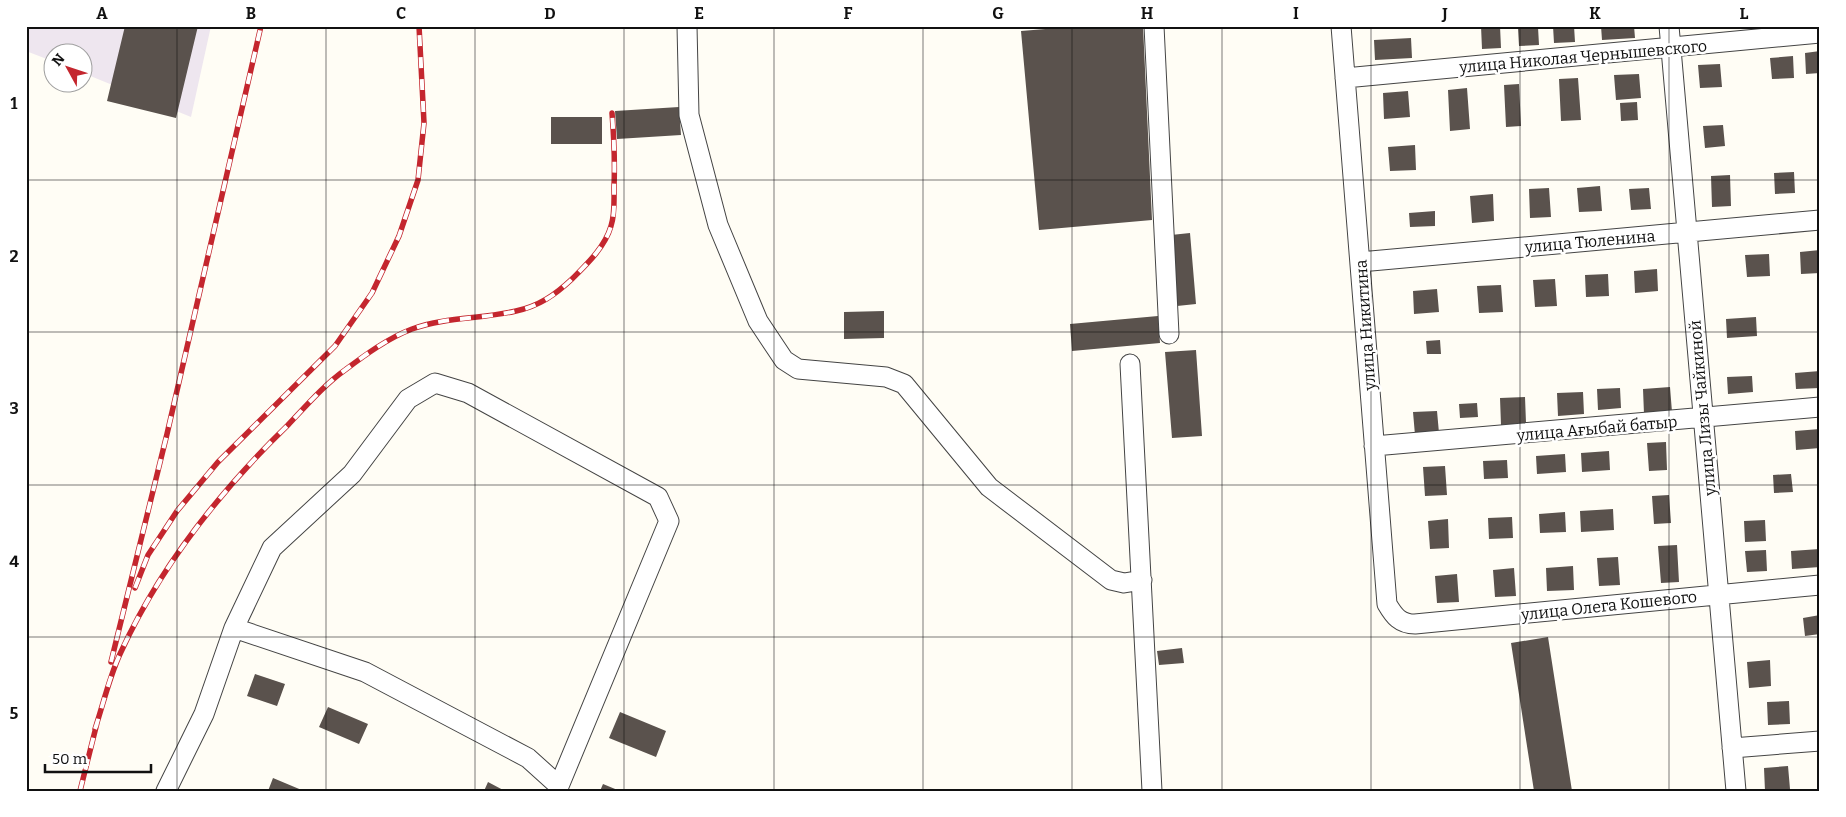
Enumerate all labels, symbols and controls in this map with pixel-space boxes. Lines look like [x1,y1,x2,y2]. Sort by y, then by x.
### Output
text: A [96,4,108,23]
text: B [246,4,256,23]
text: C [396,4,406,23]
text: D [544,4,556,23]
text: E [694,4,704,23]
text: F [844,4,853,23]
text: G [992,4,1004,23]
text: H [1141,4,1154,23]
text: I [1293,4,1299,23]
text: J [1441,4,1448,23]
text: K [1589,4,1601,23]
text: L [1740,4,1749,23]
street label: улица Николая Чернышевского [1457,36,1708,77]
north arrow [42,42,92,92]
text: N [48,50,69,70]
text: 1 [11,94,18,113]
street label: улица Тюленина [1523,226,1656,257]
text: 2 [9,247,19,266]
street label: улица Никитина [1351,259,1380,392]
street label: улица Лизы Чайкиной [1685,319,1720,497]
text: 3 [9,399,19,418]
street label: улица Ағыбай батыр [1515,412,1678,445]
text: 4 [9,552,19,571]
street label: улица Олега Кошевого [1519,587,1698,624]
text: 5 [10,704,19,723]
scale bar [45,742,151,774]
text: 50 m [52,750,88,768]

